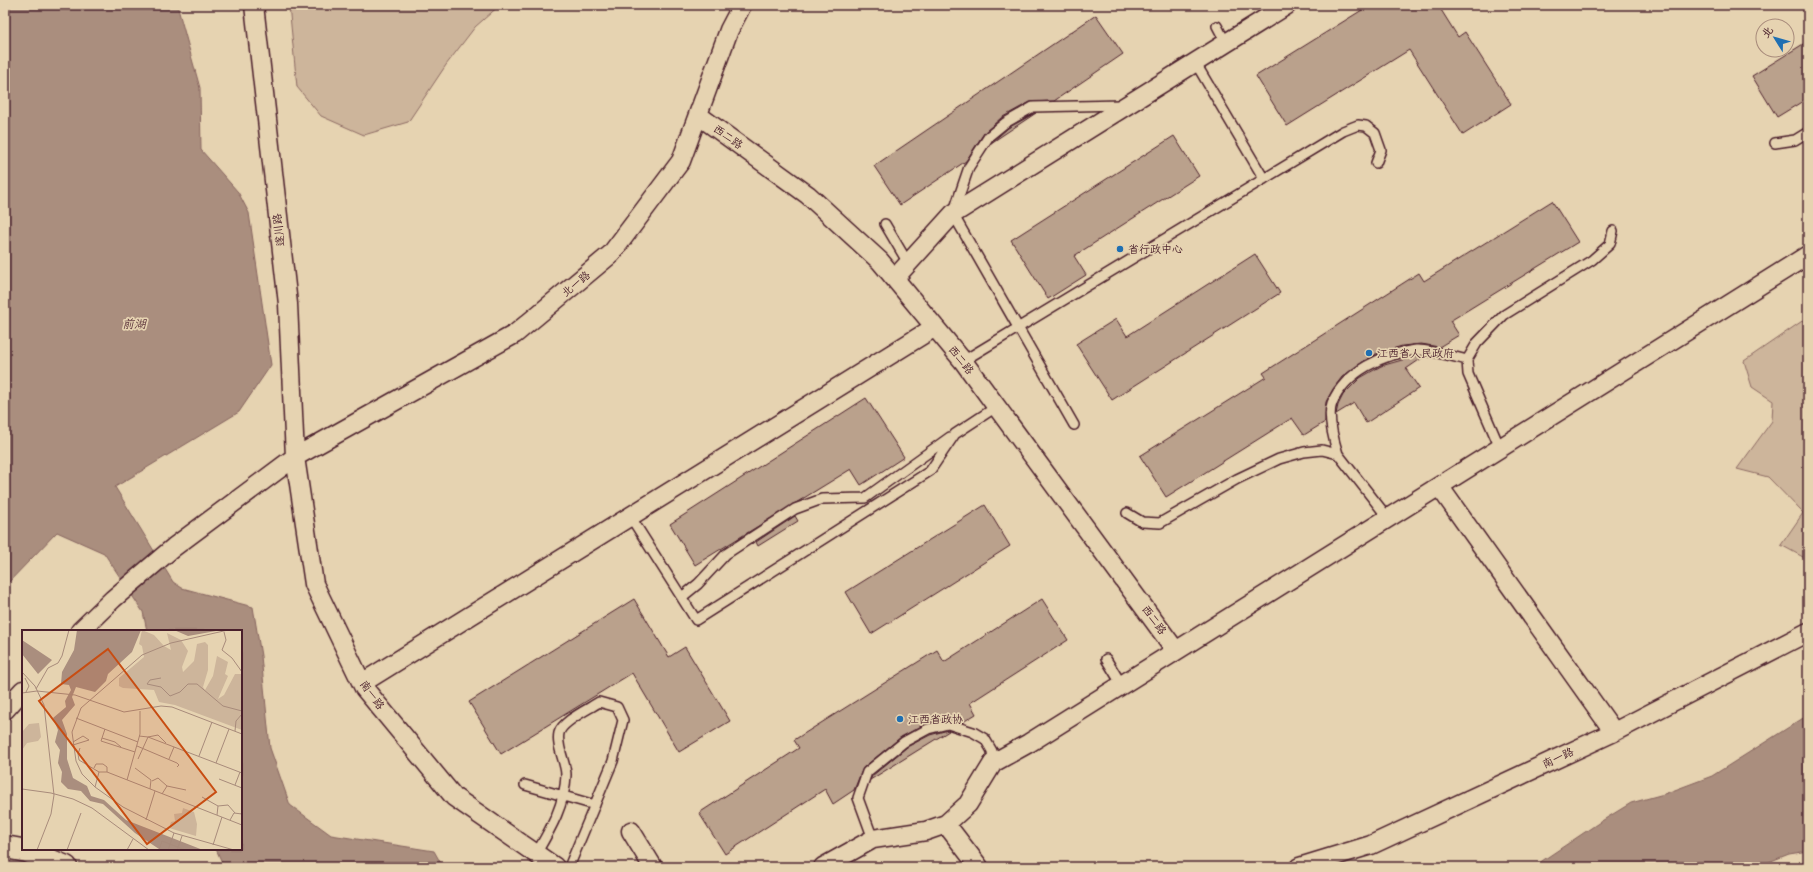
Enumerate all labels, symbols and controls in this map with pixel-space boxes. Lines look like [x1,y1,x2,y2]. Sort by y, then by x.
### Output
north arrow [1755,18,1795,58]
text: 北 [1759,24,1776,41]
street label: 西二路 [711,122,745,152]
street label: 遂川路 [271,213,287,247]
place label: 省行政中心 [1128,243,1183,256]
marker: 省行政中心 [1115,244,1125,254]
street label: 北一路 [559,268,593,300]
water label: 前湖 [122,317,147,332]
street label: 西二路 [946,343,976,377]
place label: 江西省人民政府 [1377,347,1454,360]
marker: 江西省人民政府 [1364,348,1374,358]
street label: 西二路 [1139,603,1169,637]
inset map [22,630,242,850]
street label: 南一路 [357,678,387,712]
place label: 江西省政协 [908,713,963,726]
marker: 江西省政协 [895,714,905,724]
street label: 南一路 [1540,745,1576,771]

